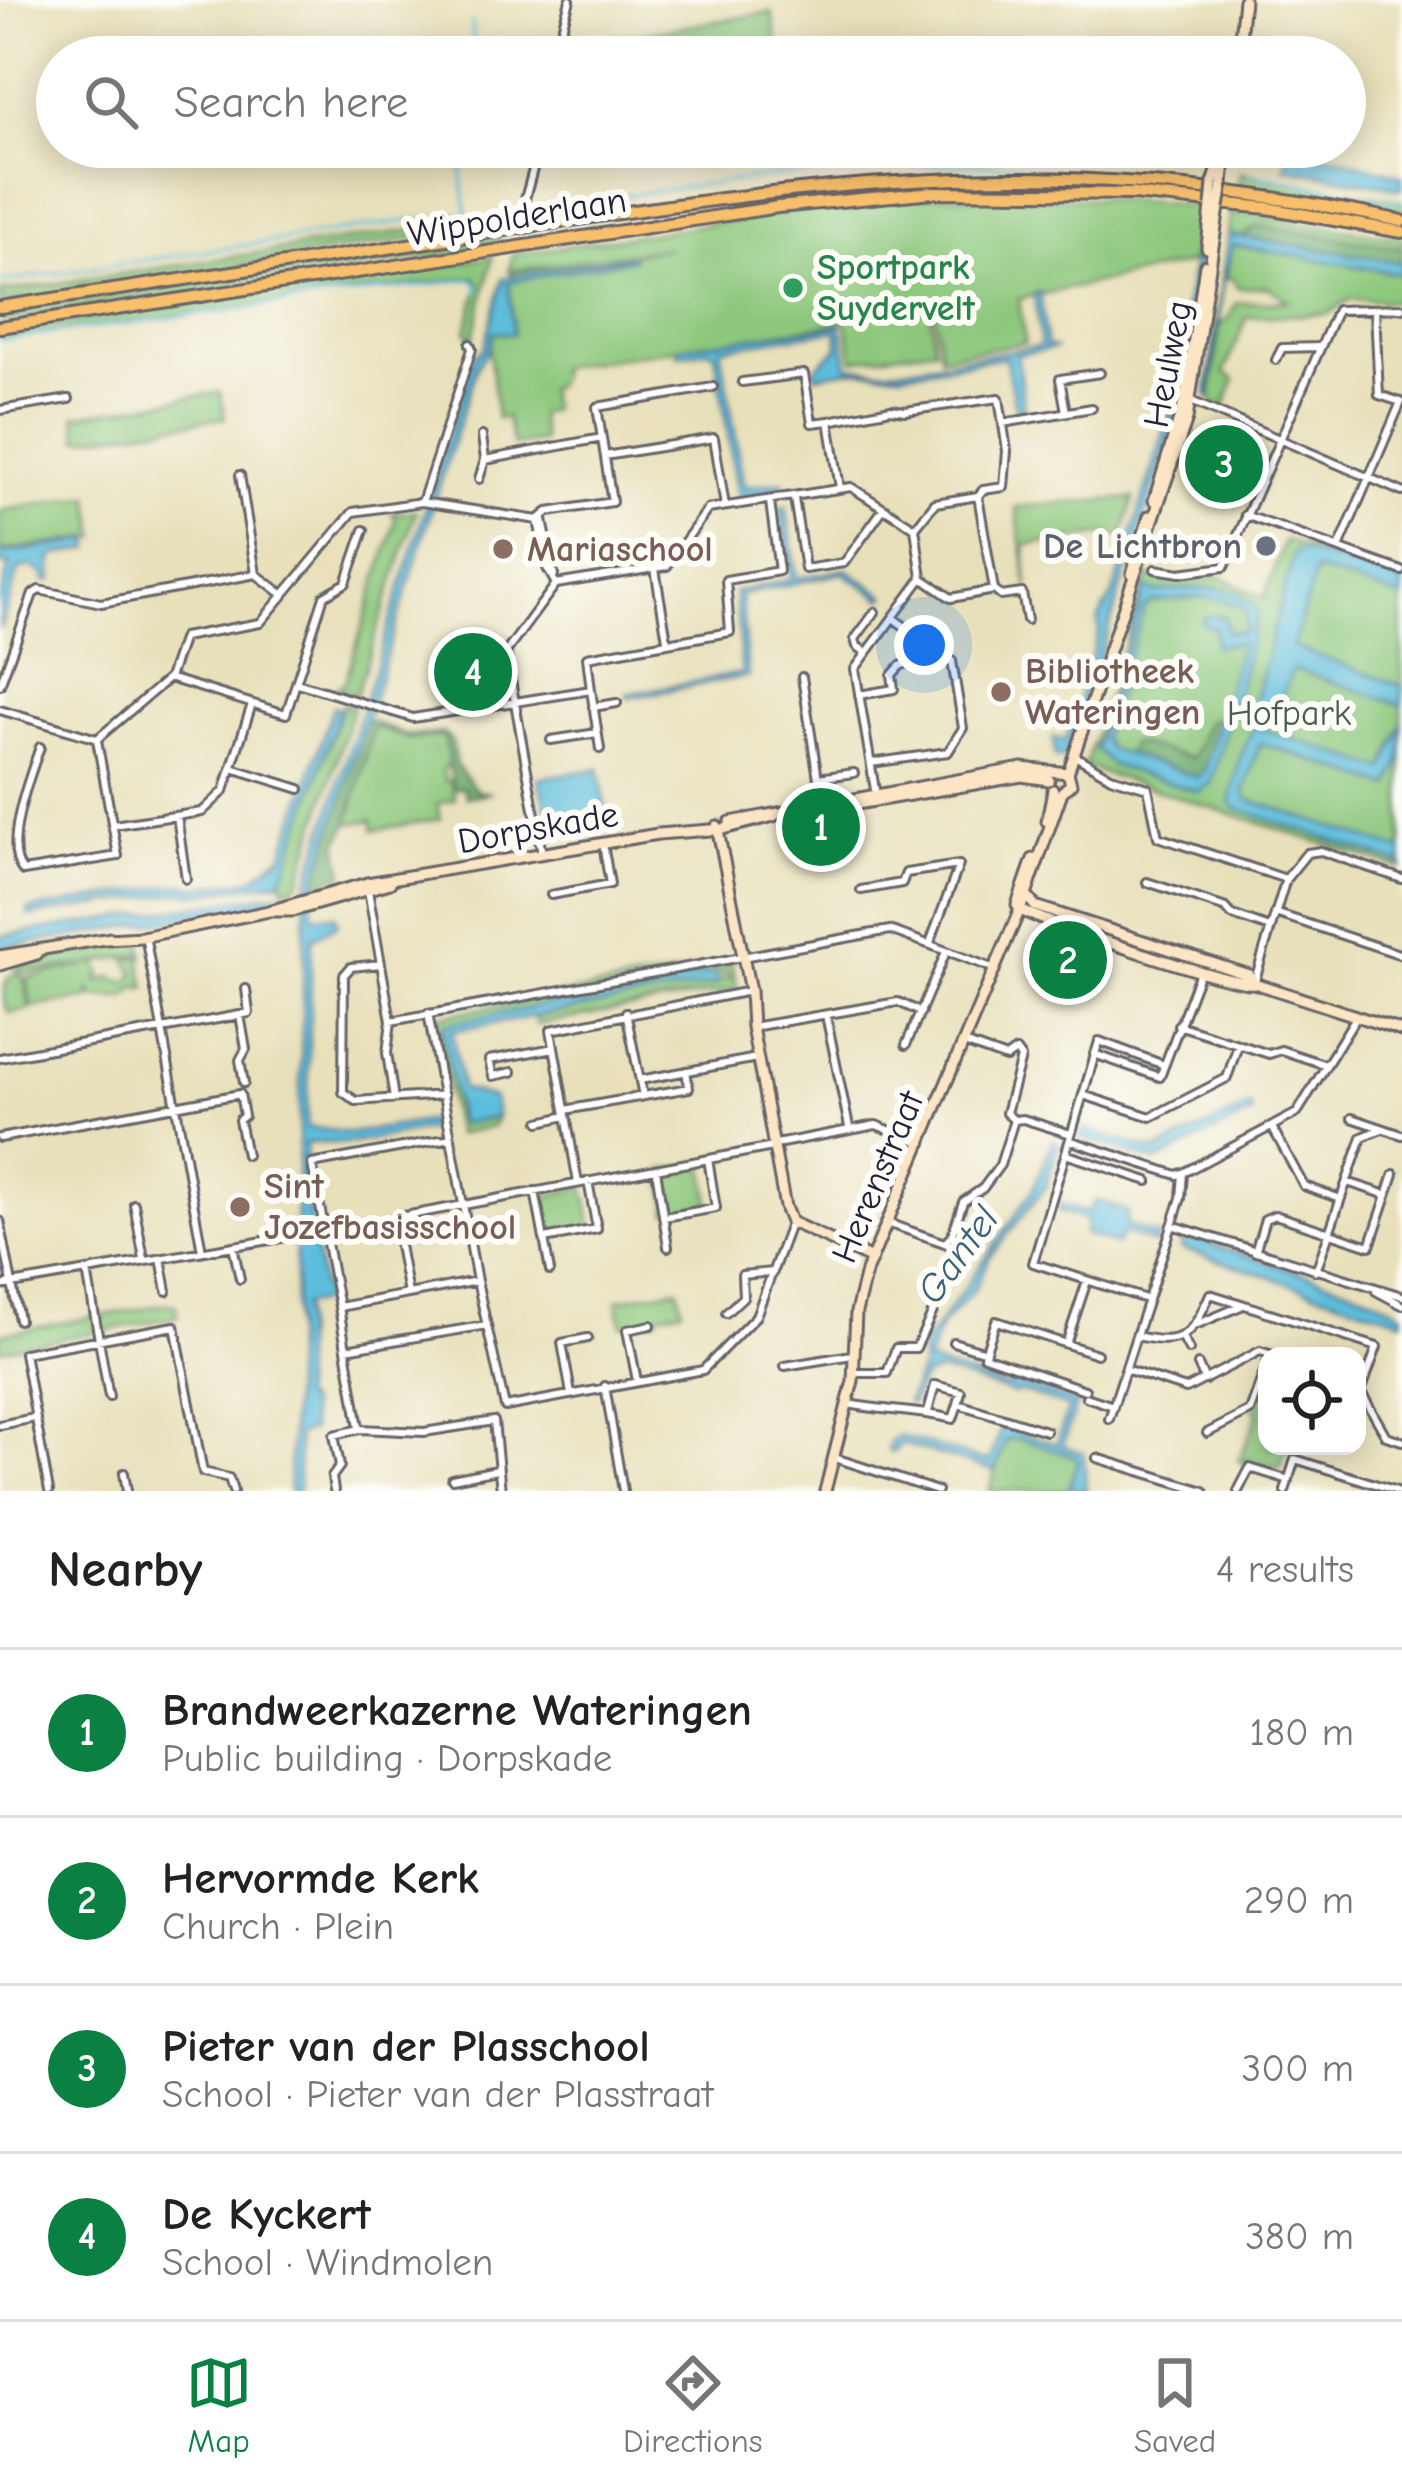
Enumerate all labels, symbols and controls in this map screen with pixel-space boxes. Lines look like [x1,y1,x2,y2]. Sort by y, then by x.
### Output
search box [36,36,1366,168]
icon: search [78,69,144,135]
text: Search here [174,76,408,128]
street label: Wippolderlaan [405,179,629,255]
place label: Sportpark Suydervelt [817,247,976,329]
marker: Sportpark Suydervelt [780,275,806,301]
street label: Heulweg [1136,297,1200,431]
pin: 3 [1185,419,1263,509]
place label: De Lichtbron [1043,526,1242,567]
place label: Mariaschool [527,529,713,570]
marker: De Lichtbron [1253,533,1279,559]
marker: Mariaschool [490,536,516,562]
your location [894,615,954,675]
pin: 4 [434,627,512,717]
place label: Bibliotheek Wateringen [1025,651,1200,733]
marker: Bibliotheek Wateringen [988,679,1014,705]
park label: Hofpark [1227,693,1352,734]
pin: 1 [782,782,860,872]
street label: Dorpskade [455,794,621,862]
pin: 2 [1029,915,1107,1005]
street label: Herenstraat [824,1084,933,1269]
place label: Sint Jozefbasisschool [264,1166,516,1248]
marker: Sint Jozefbasisschool [227,1194,253,1220]
water label: Gantel [908,1197,1008,1312]
map controls [1258,1347,1366,1455]
button: locate [1258,1347,1366,1455]
text: Nearby [48,1540,202,1599]
text: 4 results [1216,1547,1354,1592]
text: Brandweerkazerne Wateringen [162,1684,752,1736]
text: 1 [79,1710,95,1755]
text: 180 m [1249,1710,1354,1755]
text: Public building · Dorpskade [162,1736,612,1781]
text: Hervormde Kerk [162,1852,479,1904]
text: 2 [77,1878,97,1923]
text: 290 m [1244,1878,1354,1923]
text: Church · Plein [162,1904,394,1949]
text: Pieter van der Plasschool [162,2020,650,2072]
text: 3 [77,2046,97,2091]
text: 300 m [1241,2046,1354,2091]
text: School · Pieter van der Plasstraat [162,2072,713,2117]
text: De Kyckert [162,2188,371,2240]
text: 4 [78,2214,96,2259]
text: 380 m [1245,2214,1354,2259]
text: School · Windmolen [162,2240,493,2285]
tab: Map [186,2350,252,2460]
tab: Directions [623,2350,763,2460]
tab: Saved [1134,2350,1216,2460]

